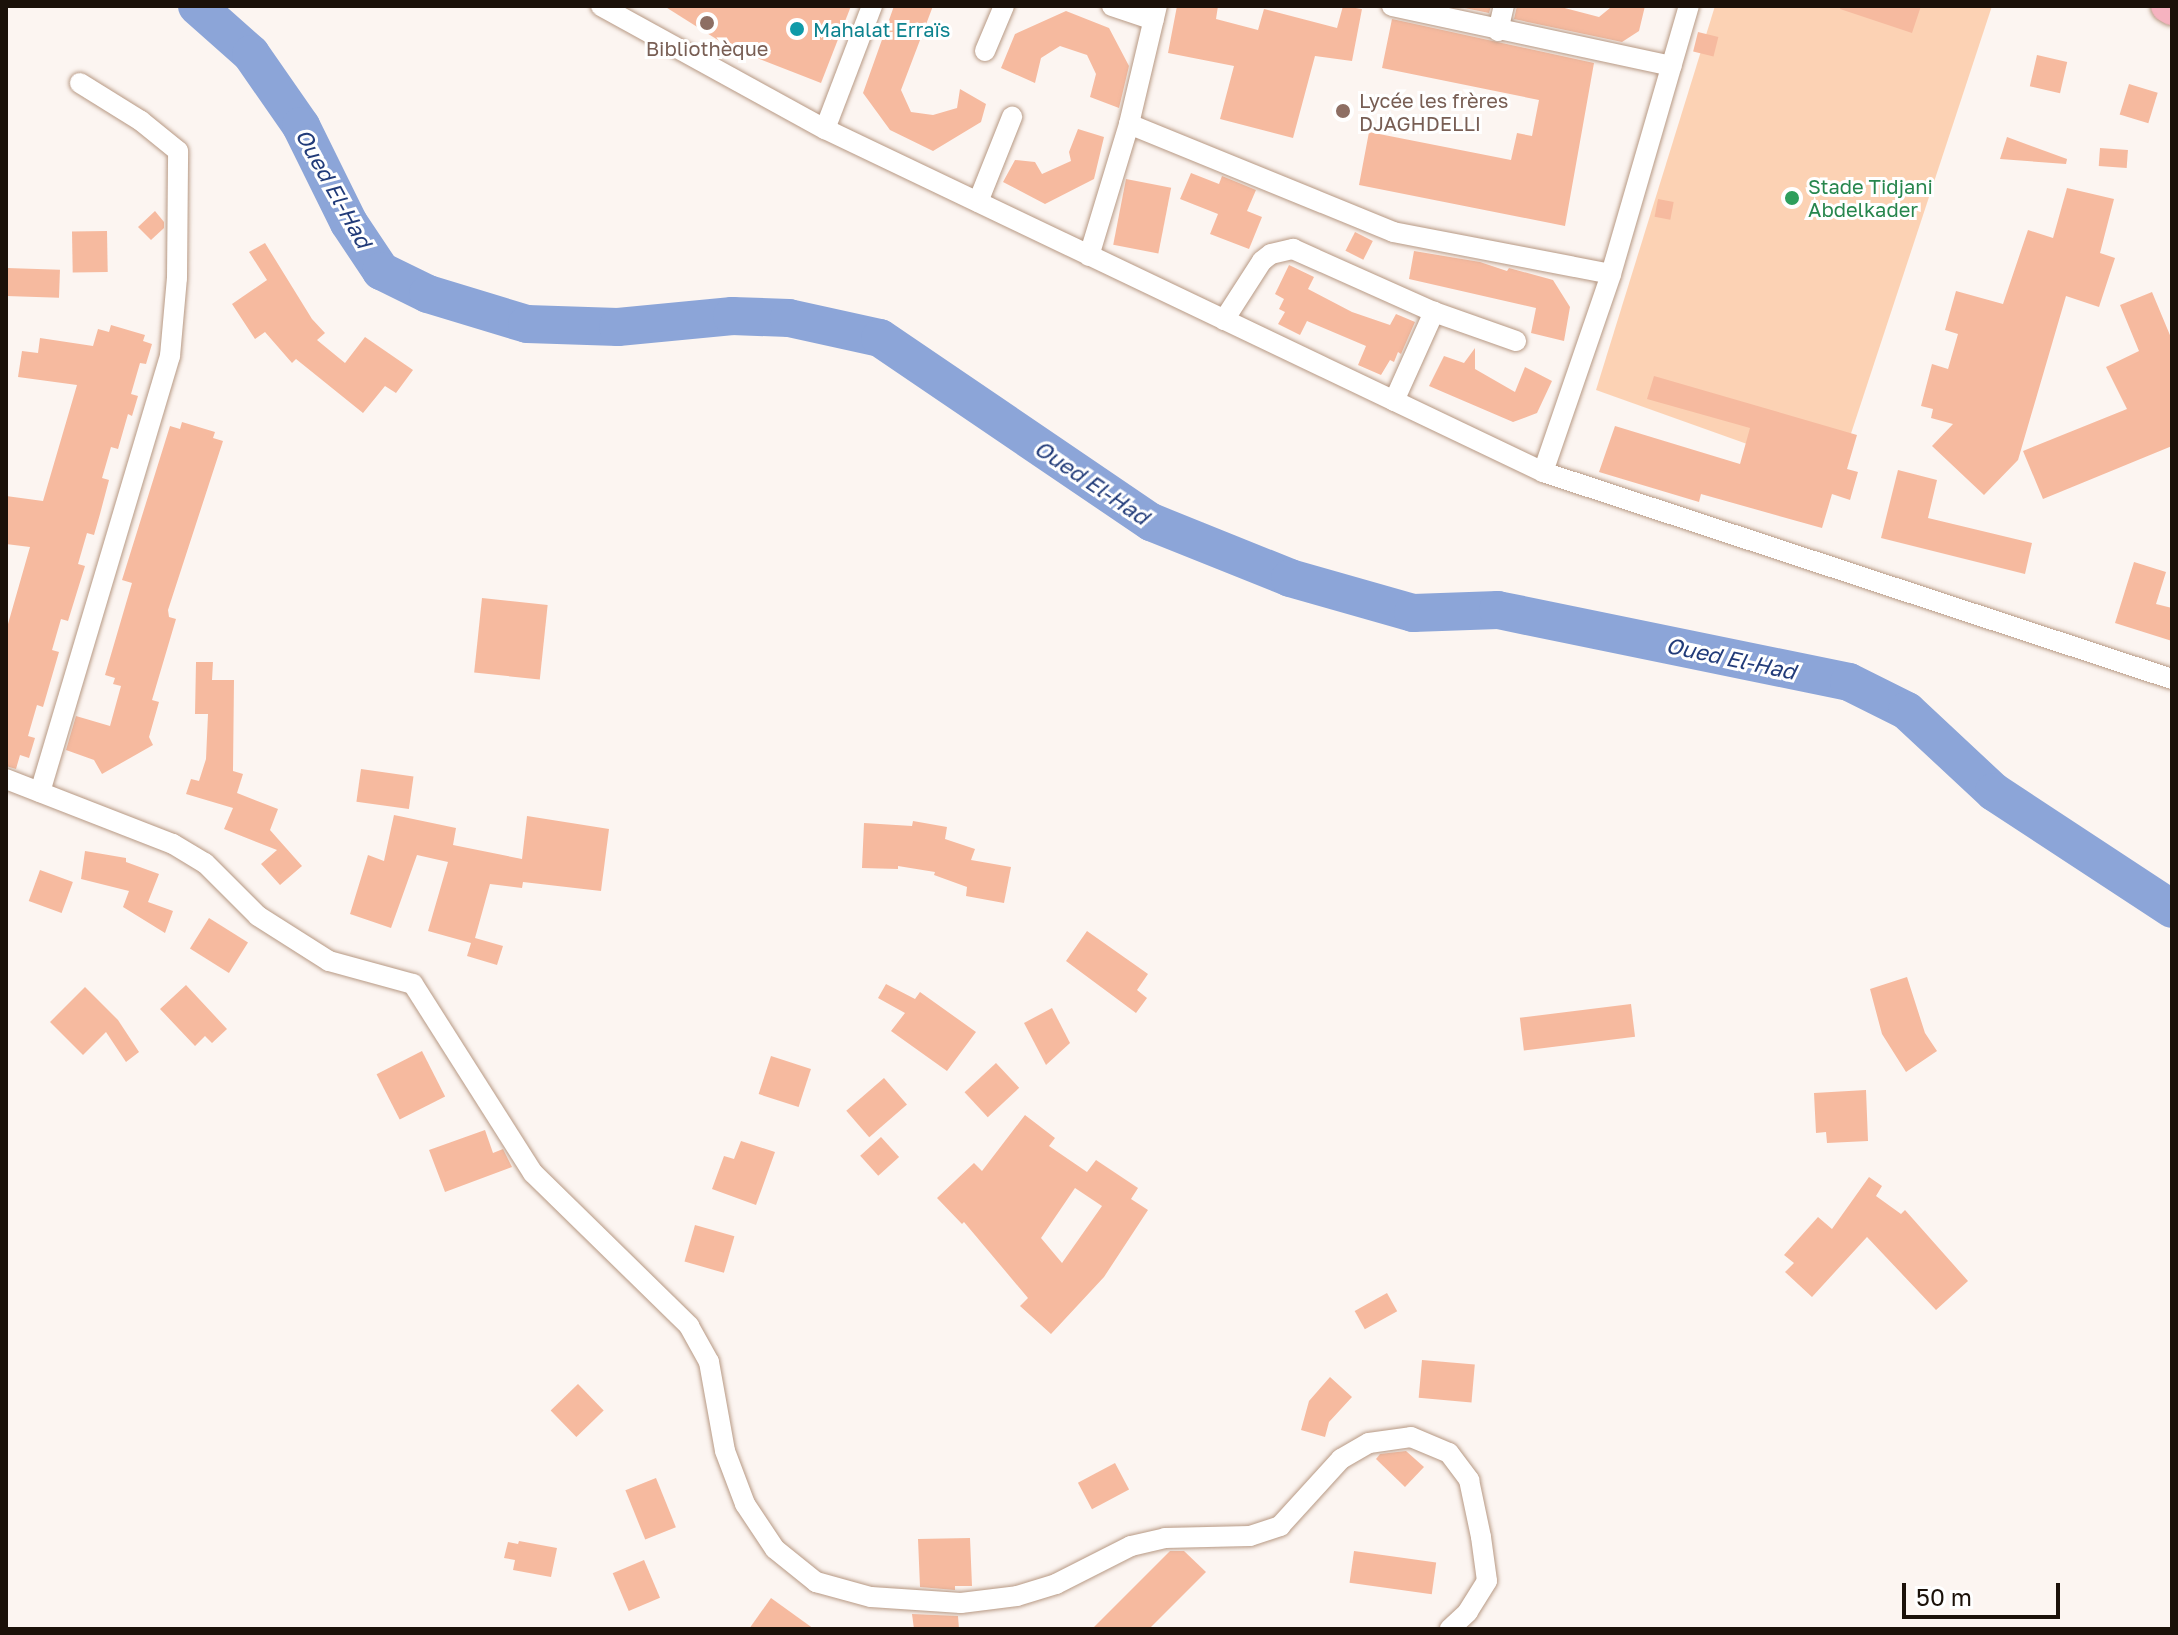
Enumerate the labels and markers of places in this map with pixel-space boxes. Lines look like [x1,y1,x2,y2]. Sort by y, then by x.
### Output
marker: Bibliothèque [698,14,716,32]
place label: Mahalat Erraïs [813,17,950,41]
marker: Mahalat Erraïs [788,20,806,38]
place label: Bibliothèque [646,36,768,60]
place label: Lycée les frères DJAGHDELLI [1359,88,1508,135]
marker: Lycée les frères DJAGHDELLI [1334,102,1352,120]
place label: Stade Tidjani Abdelkader [1808,174,1933,221]
marker: Stade Tidjani Abdelkader [1783,189,1801,207]

